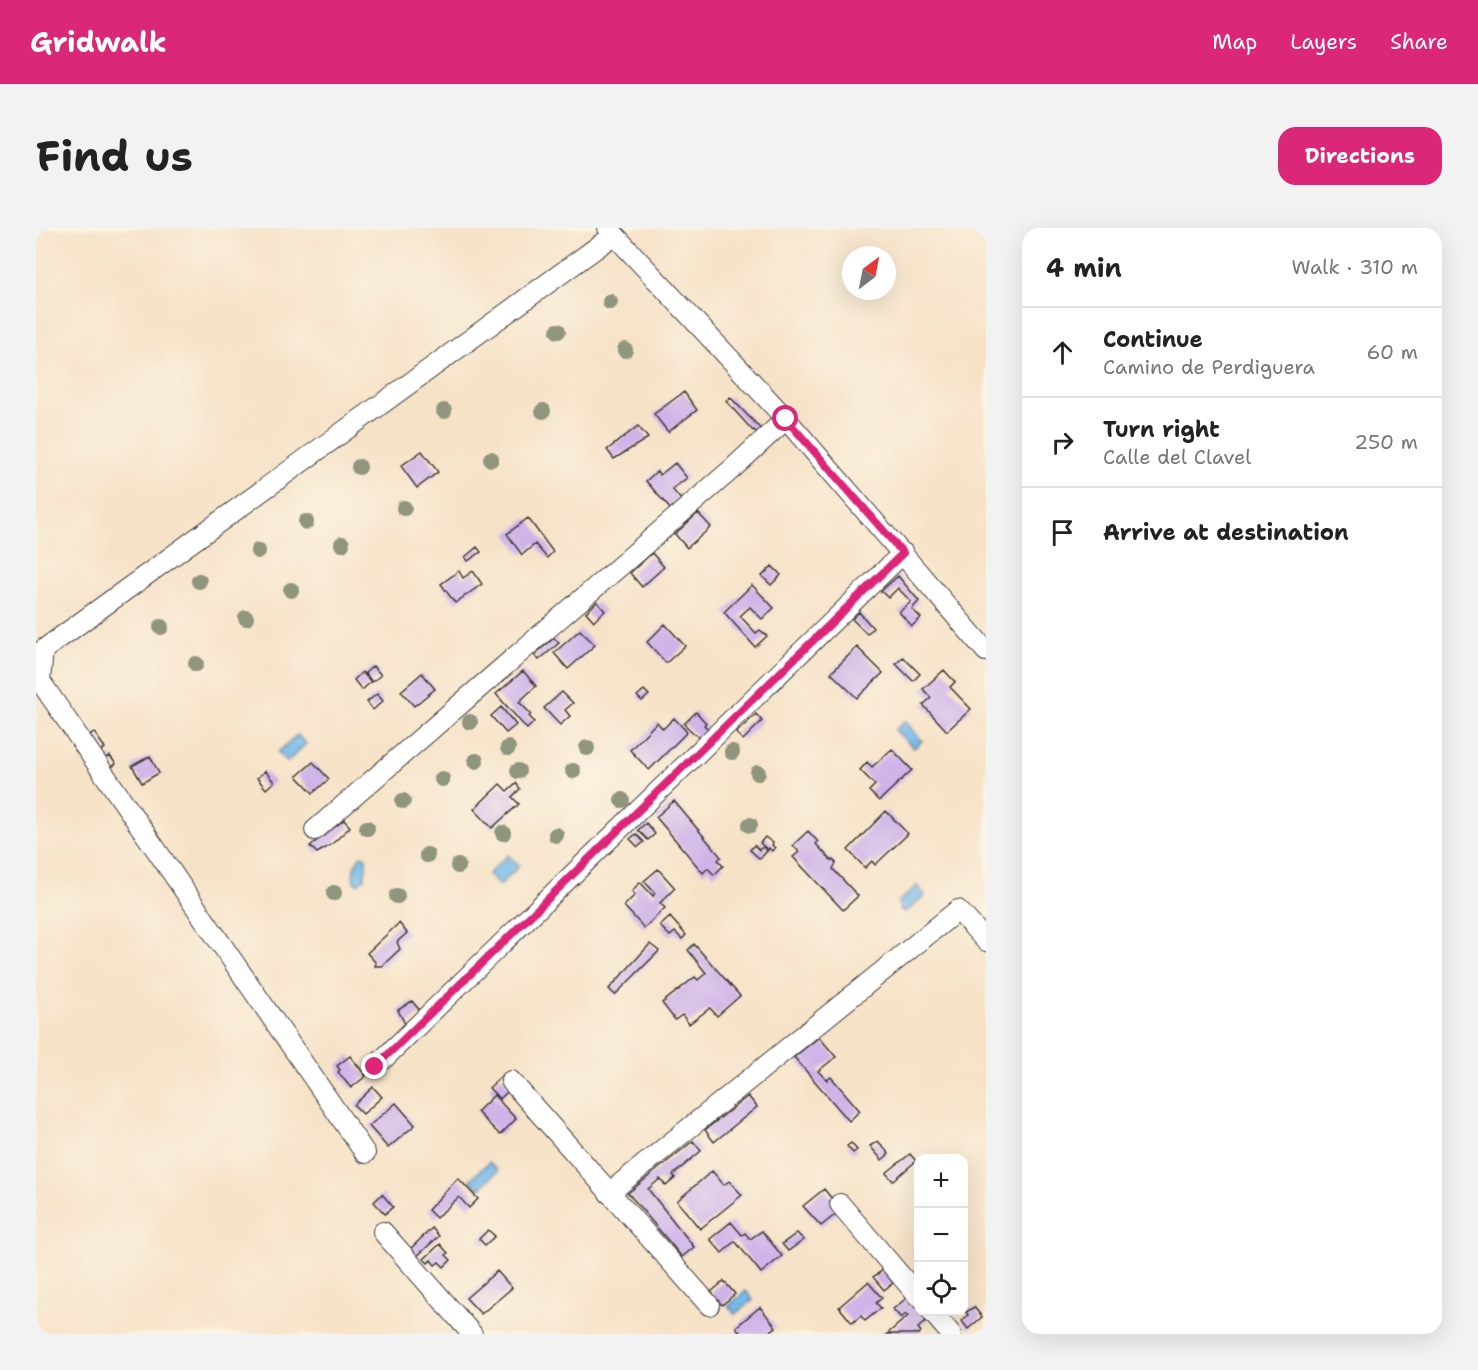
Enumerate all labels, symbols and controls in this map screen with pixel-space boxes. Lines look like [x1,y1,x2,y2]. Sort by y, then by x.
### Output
text: Gridwalk [30,23,167,61]
text: Map [1212,28,1257,56]
text: Layers [1290,28,1357,56]
text: Share [1390,28,1448,56]
button: Directions [1278,127,1442,185]
text: Find us [36,128,193,184]
north arrow [842,246,896,300]
text: 4 min [1046,250,1122,285]
text: Walk · 310 m [1292,254,1418,280]
text: Continue [1103,325,1203,354]
icon: ahead [1046,336,1079,369]
text: 60 m [1366,339,1418,365]
text: Camino de Perdiguera [1103,354,1315,380]
route start [772,405,798,431]
text: Turn right [1103,415,1220,444]
icon: right [1046,426,1079,459]
text: 250 m [1354,429,1418,455]
text: Calle del Clavel [1103,444,1251,470]
icon: arrive [1046,516,1079,549]
text: Arrive at destination [1103,518,1349,547]
route end [361,1053,387,1079]
map controls [914,1154,968,1316]
button: + [914,1154,968,1208]
button: − [914,1208,968,1262]
button: locate [914,1262,968,1316]

